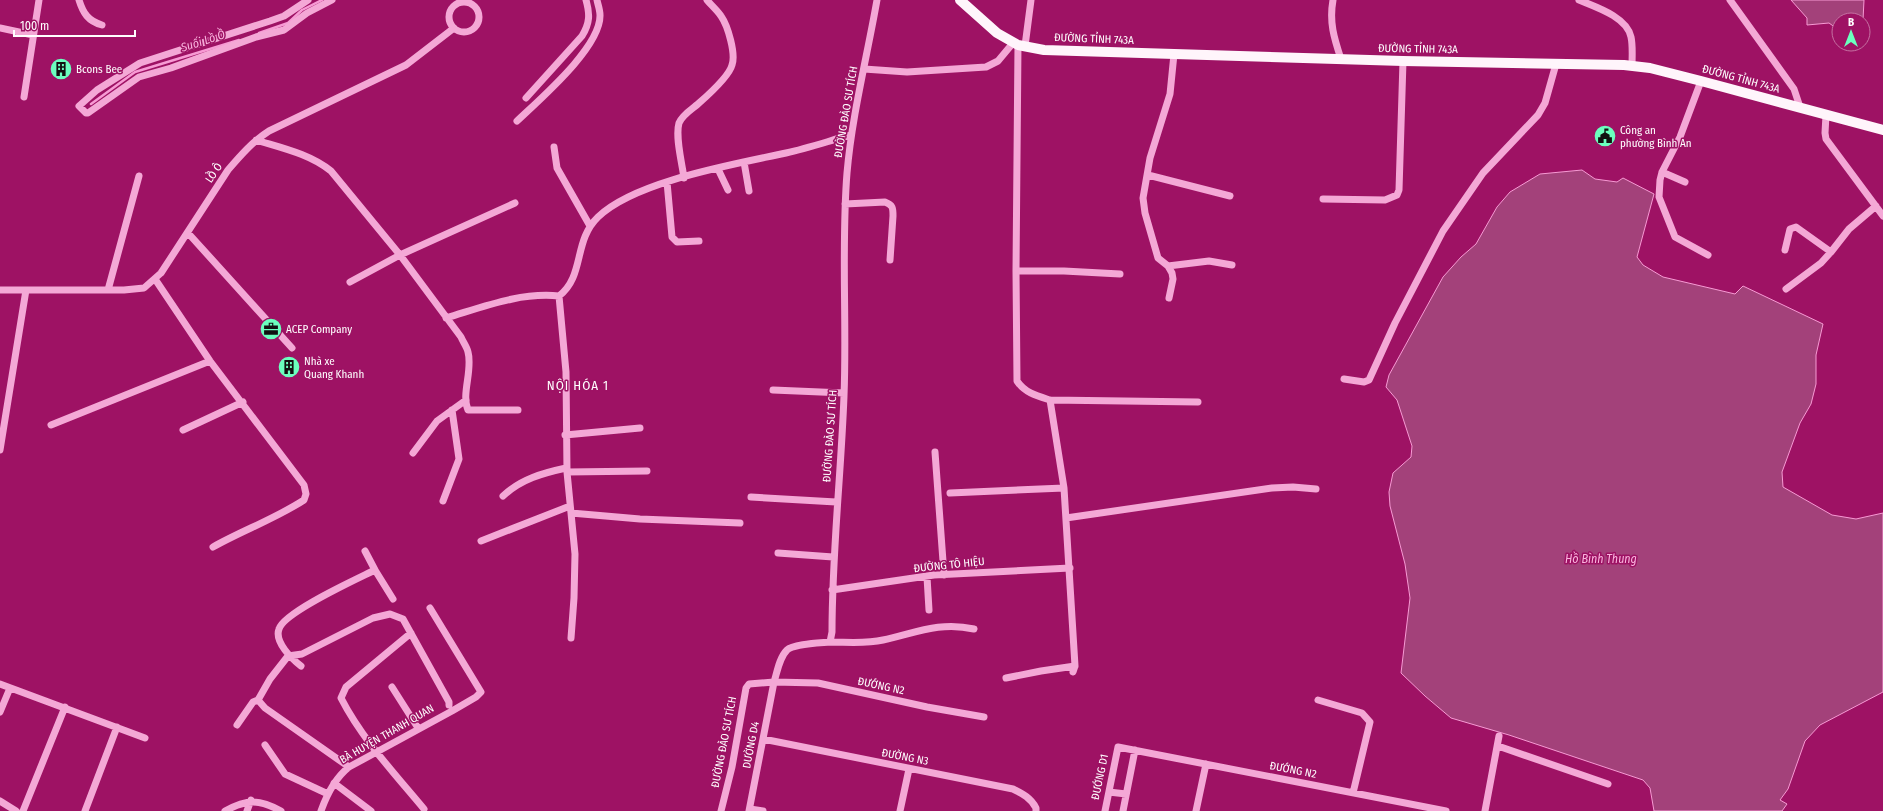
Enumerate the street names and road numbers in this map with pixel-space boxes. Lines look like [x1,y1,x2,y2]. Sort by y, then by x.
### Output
street label: ĐƯỜNG TỈNH 743A [1054,30,1134,47]
street label: ĐƯỜNG TỈNH 743A [1378,41,1458,56]
street label: ĐƯỜNG TỈNH 743A [1701,61,1782,96]
street label: ĐƯỜNG ĐÀO SƯ TÍCH [831,65,860,159]
street label: LỒ Ô [201,160,225,185]
street label: ĐƯỜNG ĐÀO SƯ TÍCH [819,389,840,483]
street label: ĐƯỜNG TÔ HIỆU [913,554,985,575]
street label: ĐƯỚNG N2 [856,674,906,697]
street label: ĐƯỜNG ĐÀO SƯ TÍCH [708,695,739,789]
street label: BÀ HUYỆN THANH QUAN [337,701,436,766]
street label: DƯỜNG D4 [739,720,762,770]
street label: ĐƯỜNG N3 [880,745,930,768]
street label: ĐƯỚNG D1 [1088,753,1111,801]
street label: ĐƯỚNG N2 [1268,758,1318,781]

